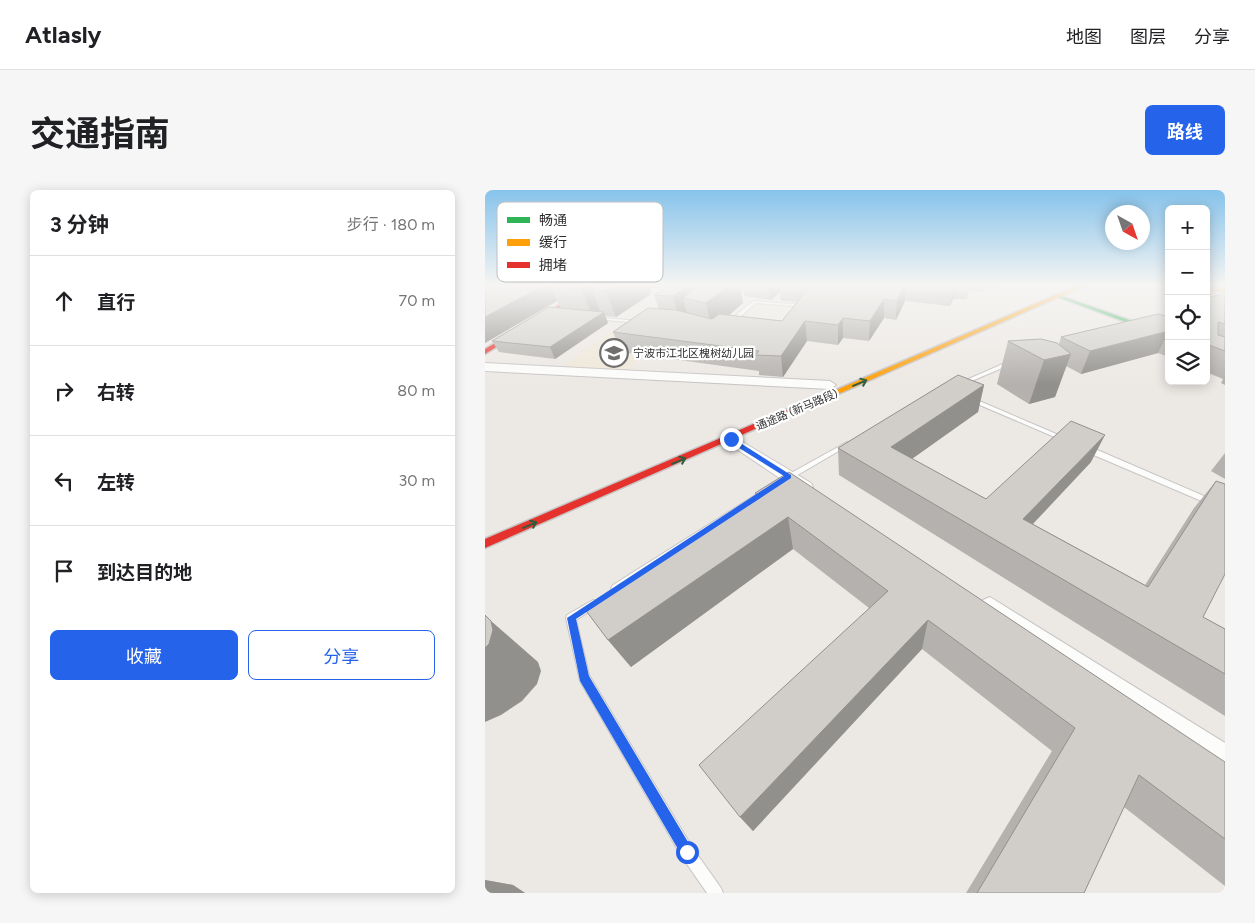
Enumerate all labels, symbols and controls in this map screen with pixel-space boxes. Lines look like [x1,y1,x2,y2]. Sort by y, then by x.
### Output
text: Atlasly [25,20,101,49]
text: 地图 [1066,26,1102,48]
text: 图层 [1130,26,1166,48]
text: 分享 [1194,26,1230,48]
button: 路线 [1145,105,1225,155]
text: 交通指南 [30,113,170,155]
legend [497,202,663,282]
north arrow [1105,205,1150,250]
map controls [1165,205,1210,385]
button: + [1165,205,1210,250]
text: 3 分钟 [50,212,109,237]
text: 畅通 [539,212,567,229]
text: 步行 · 180 m [347,215,435,234]
text: 缓行 [539,234,567,251]
button: − [1165,250,1210,295]
text: 拥堵 [539,257,567,274]
icon: ahead [50,287,78,315]
text: 直行 [97,291,135,314]
text: 70 m [399,291,435,310]
button: locate [1165,295,1210,340]
school or university icon: 宁波市江北区槐树幼儿园 [599,338,629,368]
button: layers [1165,340,1210,385]
place label: 宁波市江北区槐树幼儿园 [633,347,754,360]
icon: right [50,377,78,405]
one-way arrow [852,377,867,387]
text: 右转 [97,381,135,404]
text: 80 m [397,381,435,400]
street label: 通途路 (新马路段) [754,387,840,433]
route end [720,428,743,451]
one-way arrow [671,456,686,466]
icon: left [50,467,78,495]
text: 左转 [97,471,135,494]
text: 30 m [398,471,435,490]
one-way arrow [522,520,537,529]
icon: arrive [50,557,78,585]
text: 到达目的地 [97,561,192,584]
button: 收藏 [50,630,238,680]
button: 分享 [248,630,435,680]
route start [676,841,699,864]

